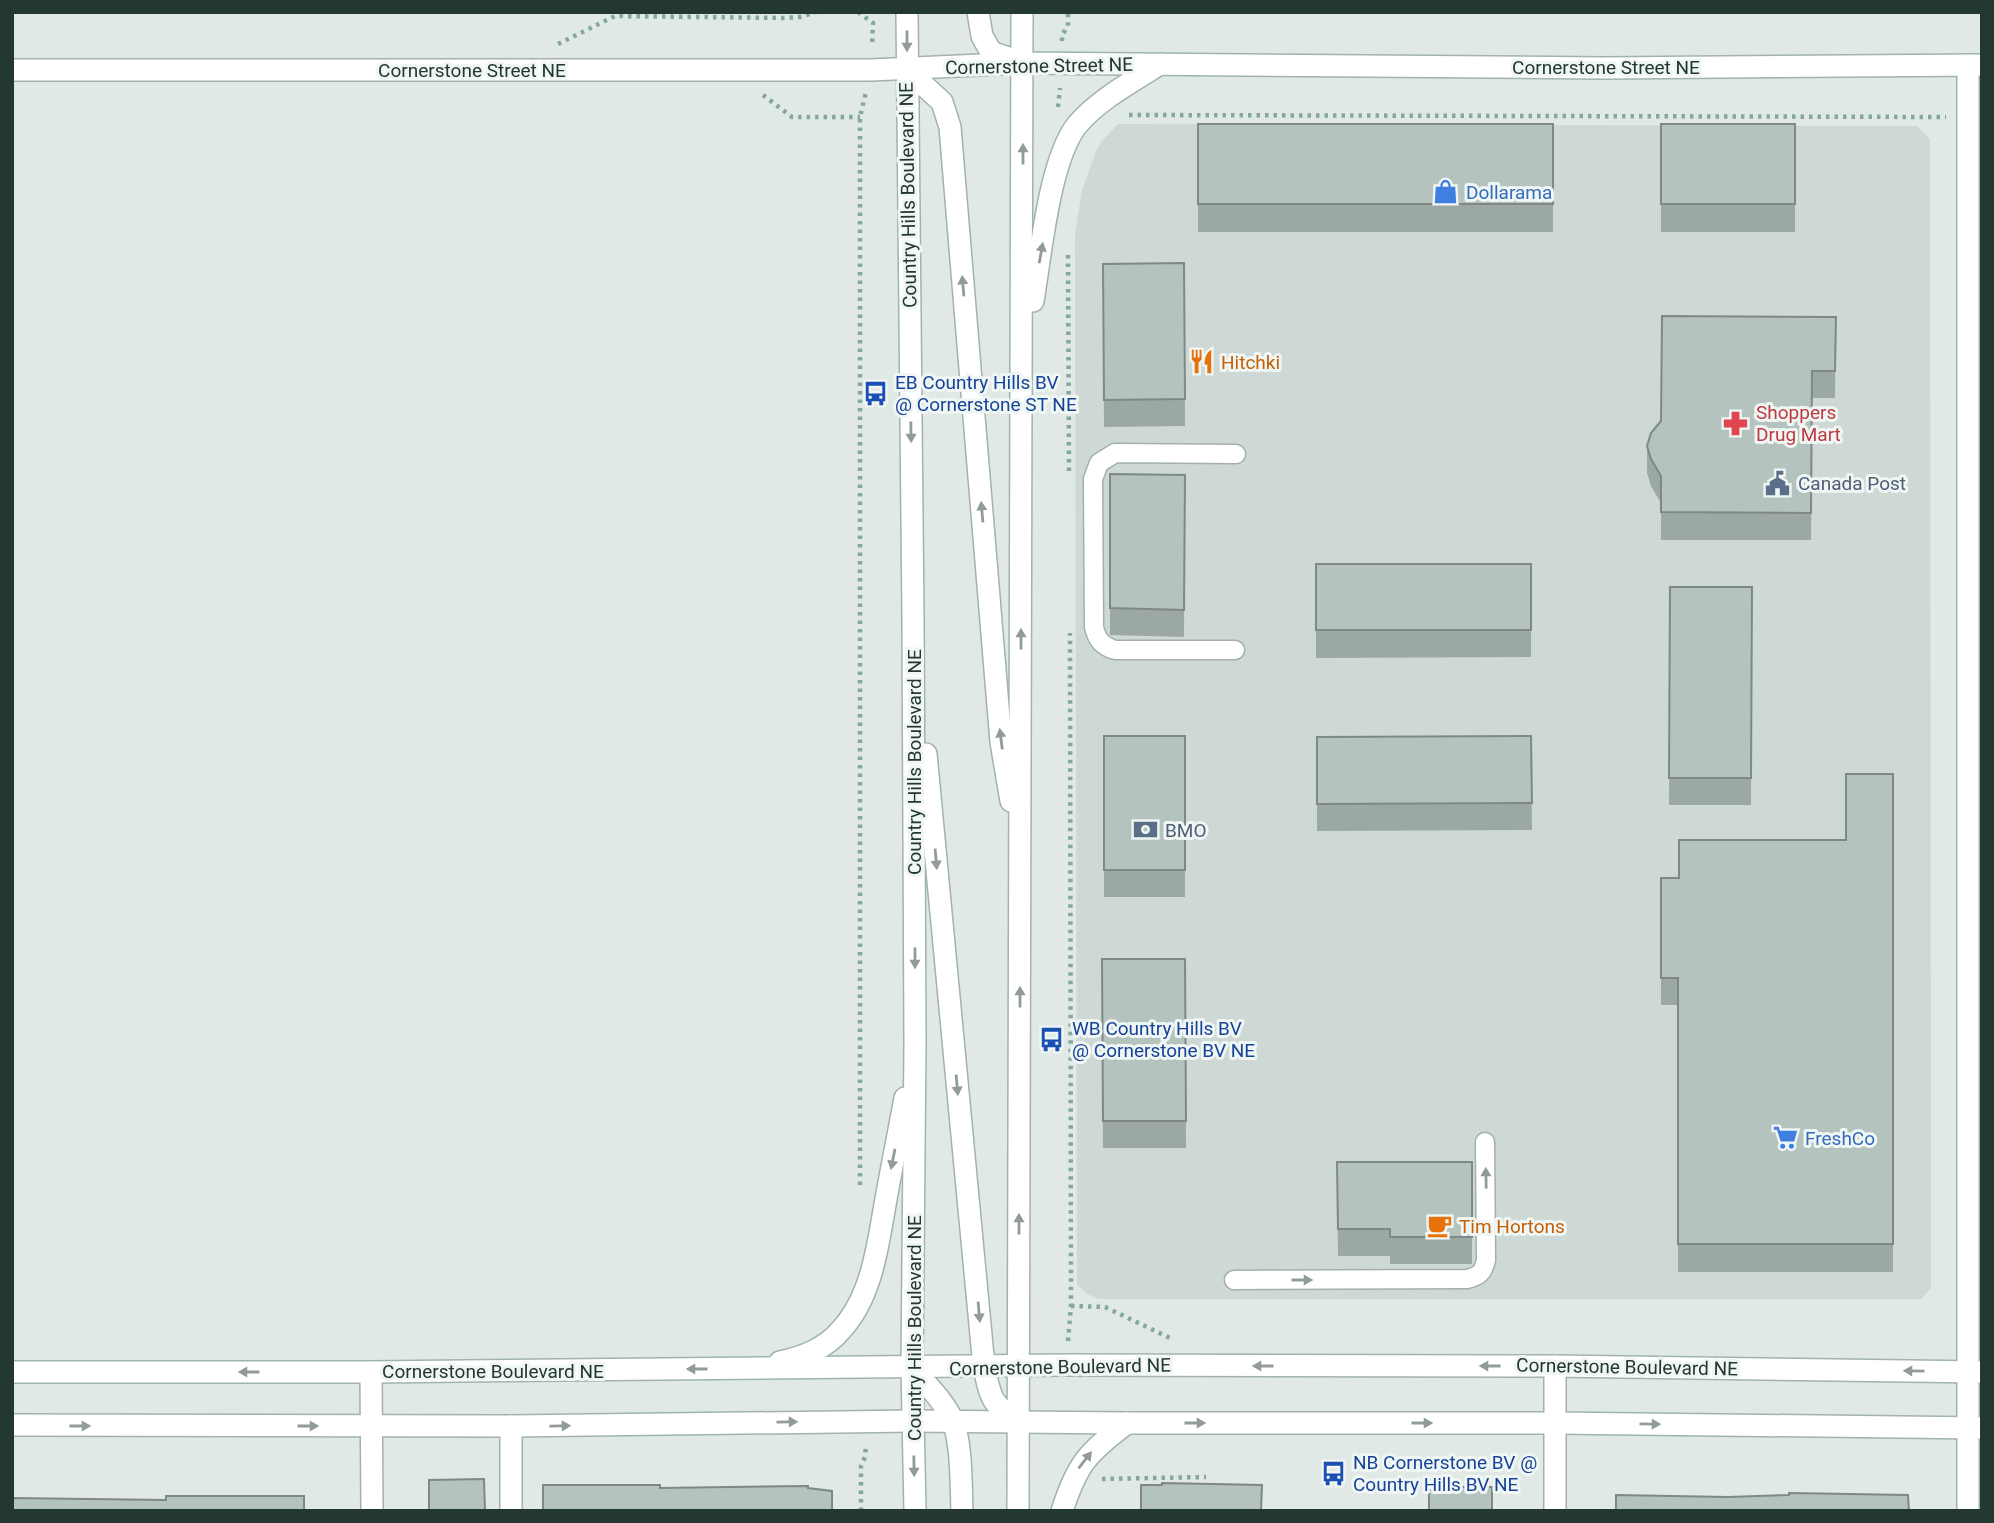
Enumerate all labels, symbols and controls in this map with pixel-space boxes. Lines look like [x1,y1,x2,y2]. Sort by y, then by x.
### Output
one-way arrow [901,30,913,52]
street label: Cornerstone Street NE [945,53,1133,79]
street label: Cornerstone Street NE [1512,56,1700,79]
street label: Cornerstone Street NE [378,59,566,82]
street label: Country Hills Boulevard NE [895,82,921,308]
one-way arrow [1017,142,1029,164]
shop icon: Dollarama [1432,178,1460,206]
place label: Dollarama [1466,181,1552,204]
one-way arrow [1036,242,1047,264]
one-way arrow [957,274,968,296]
restaurant icon: Hitchki [1187,348,1215,376]
place label: Hitchki [1221,351,1280,374]
place label: EB Country Hills BV @ Cornerstone ST NE [895,371,1077,416]
bus stop icon: EB Country Hills BV @ Cornerstone ST NE [861,379,889,407]
place label: Shoppers Drug Mart [1756,401,1841,446]
pharmacy icon: Shoppers Drug Mart [1722,409,1750,437]
one-way arrow [905,421,917,443]
public building icon: Canada Post [1764,469,1792,497]
place label: Canada Post [1798,472,1906,495]
one-way arrow [976,501,987,523]
one-way arrow [1015,628,1027,650]
street label: Country Hills Boulevard NE [903,649,926,875]
one-way arrow [995,728,1006,750]
bank icon: BMO [1131,816,1159,844]
place label: BMO [1165,819,1207,842]
one-way arrow [930,848,941,870]
one-way arrow [909,947,921,969]
one-way arrow [1014,985,1026,1007]
place label: WB Country Hills BV @ Cornerstone BV NE [1072,1017,1255,1062]
bus stop icon: WB Country Hills BV @ Cornerstone BV NE [1038,1025,1066,1053]
one-way arrow [952,1074,963,1096]
supermarket icon: FreshCo [1771,1124,1799,1152]
place label: FreshCo [1805,1127,1875,1150]
one-way arrow [888,1148,899,1170]
one-way arrow [1480,1167,1492,1189]
cafe icon: Tim Hortons [1425,1212,1453,1240]
one-way arrow [1013,1213,1025,1235]
street label: Country Hills Boulevard NE [903,1215,926,1441]
place label: Tim Hortons [1459,1215,1565,1238]
one-way arrow [1292,1274,1314,1286]
one-way arrow [973,1301,984,1323]
street label: Cornerstone Boulevard NE [949,1354,1171,1380]
street label: Cornerstone Boulevard NE [1516,1354,1738,1380]
street label: Cornerstone Boulevard NE [382,1360,604,1383]
one-way arrow [1251,1360,1273,1372]
one-way arrow [1479,1360,1501,1372]
one-way arrow [686,1364,708,1375]
one-way arrow [1902,1365,1924,1377]
one-way arrow [238,1366,260,1378]
one-way arrow [777,1416,799,1428]
one-way arrow [1184,1417,1206,1429]
one-way arrow [1412,1417,1434,1429]
one-way arrow [1639,1418,1661,1430]
one-way arrow [70,1420,92,1432]
one-way arrow [297,1420,319,1432]
one-way arrow [549,1420,571,1431]
place label: NB Cornerstone BV @ Country Hills BV NE [1353,1451,1537,1496]
one-way arrow [1078,1452,1093,1470]
one-way arrow [908,1455,920,1477]
bus stop icon: NB Cornerstone BV @ Country Hills BV NE [1319,1459,1347,1487]

